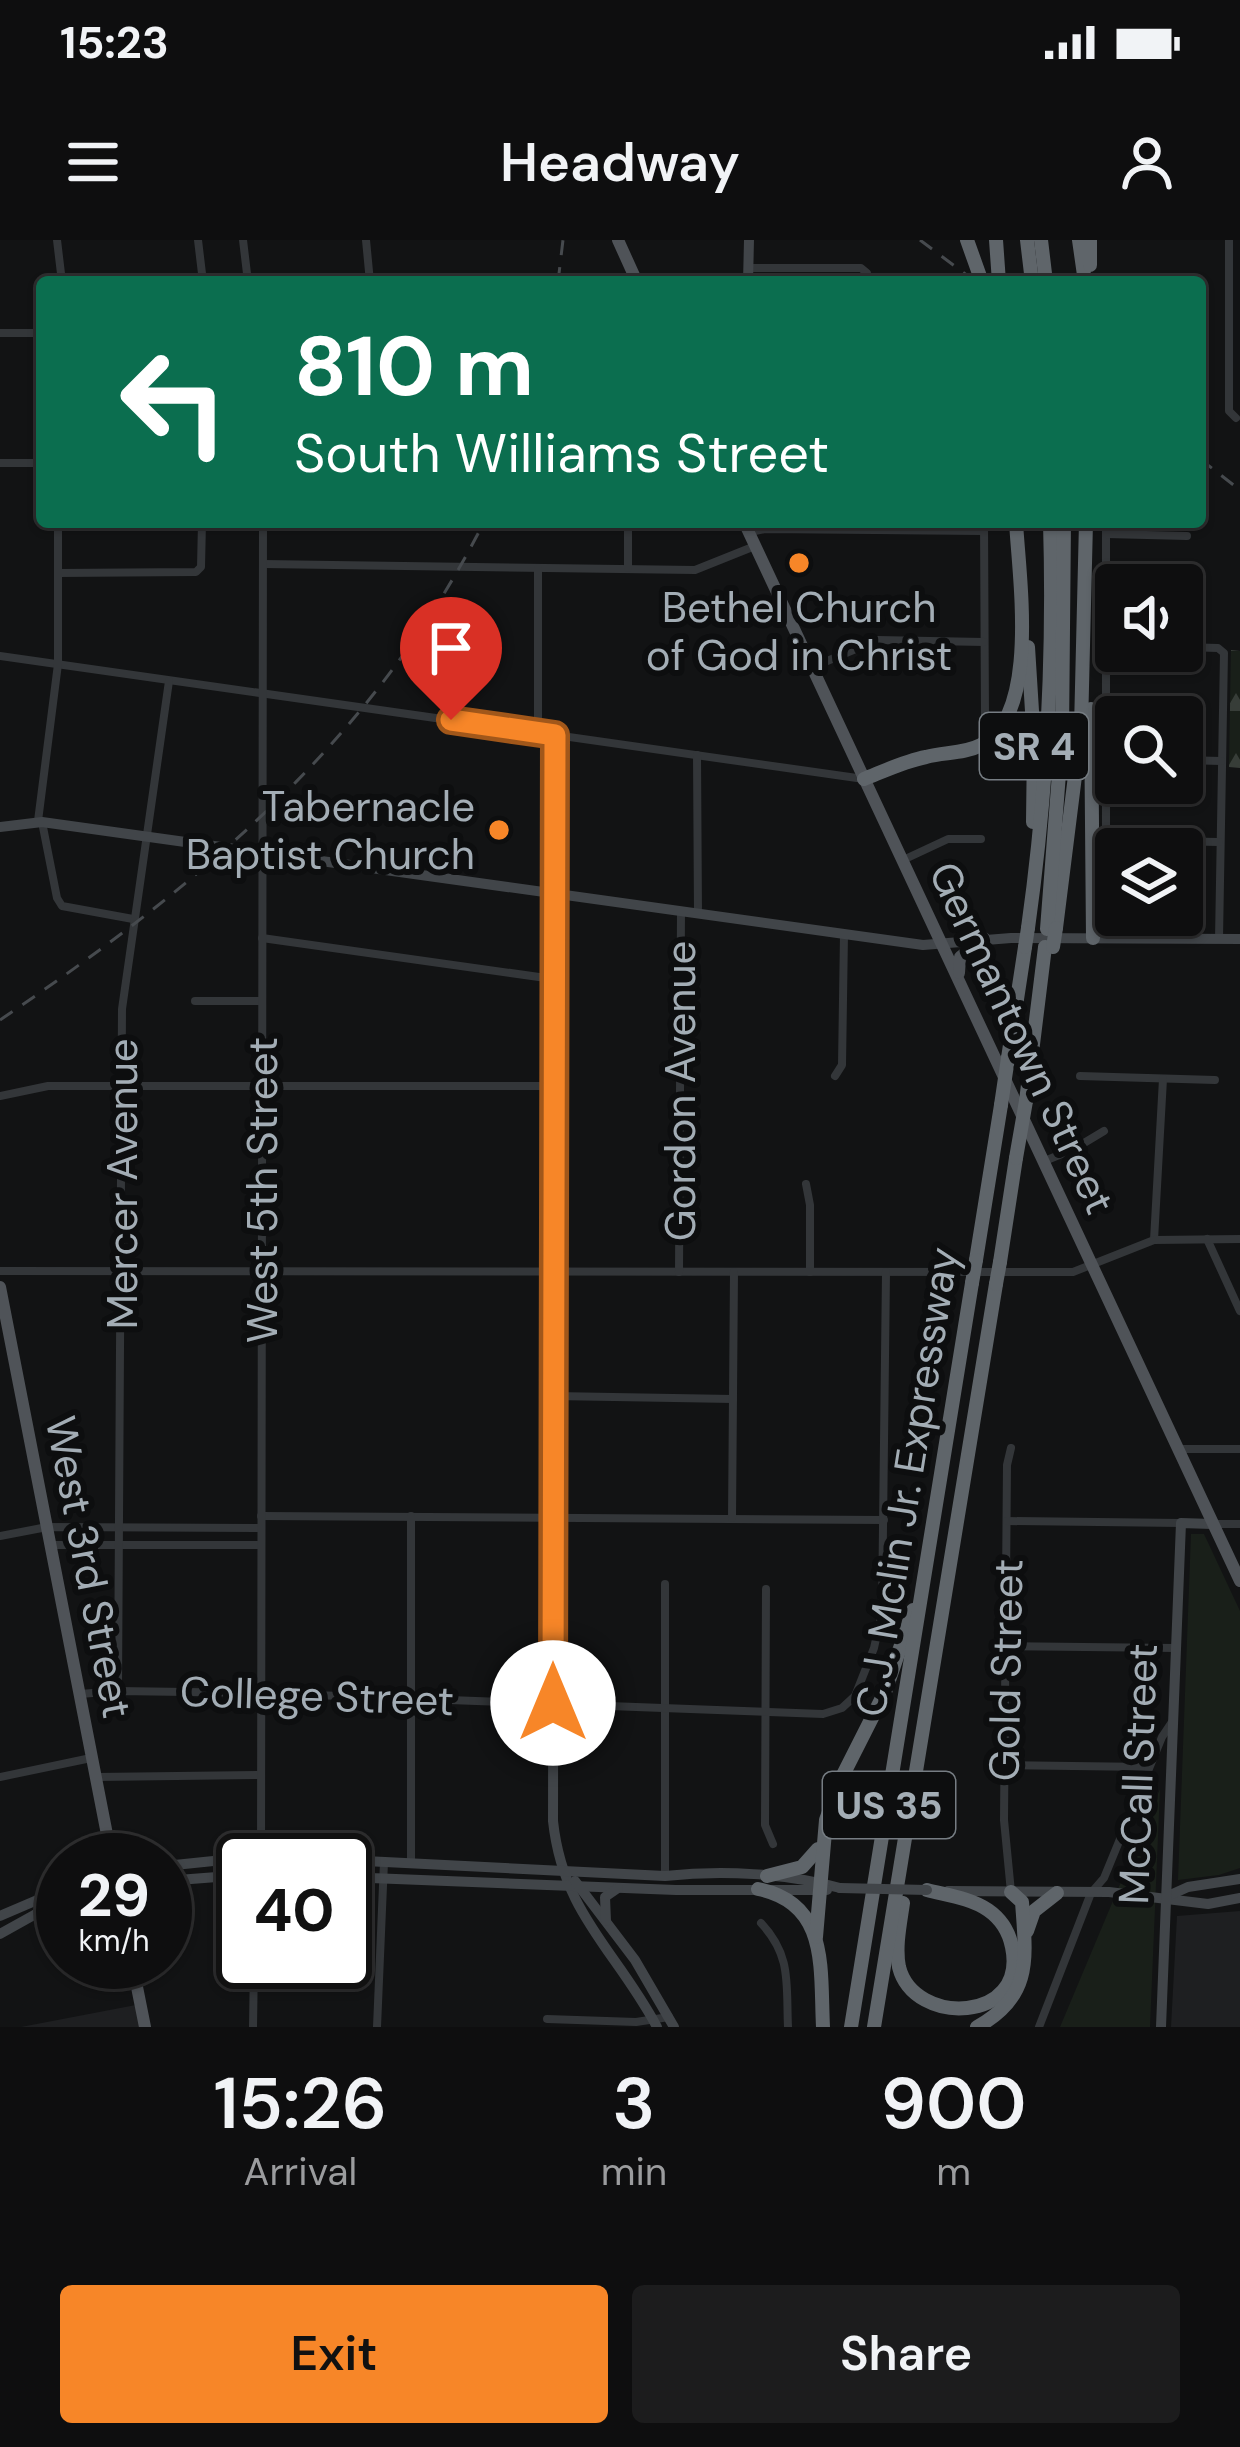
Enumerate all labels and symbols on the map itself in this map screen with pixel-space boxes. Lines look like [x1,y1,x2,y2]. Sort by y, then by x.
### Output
marker: Bethel Church of God in Christ [786,550,812,576]
place label: Bethel Church of God in Christ [646,580,952,683]
pin [400,597,502,720]
road number: SR 4 [980,713,1088,779]
place label: Tabernacle Baptist Church [186,779,475,882]
marker: Tabernacle Baptist Church [486,817,512,843]
street label: Germantown Street [916,853,1128,1223]
street label: Gordon Avenue [653,941,708,1241]
street label: West 5th Street [235,1037,290,1343]
street label: Mercer Avenue [95,1038,150,1330]
street label: C.J. Mclin Jr. Expressway [843,1243,971,1721]
street label: West 3rd Street [33,1411,145,1723]
street label: Gold Street [977,1558,1035,1782]
position arrow [490,1640,616,1766]
street label: McCall Street [1106,1642,1170,1906]
street label: College Street [179,1664,455,1728]
road number: US 35 [823,1772,955,1838]
speed limit sign: 40 [216,1833,372,1989]

